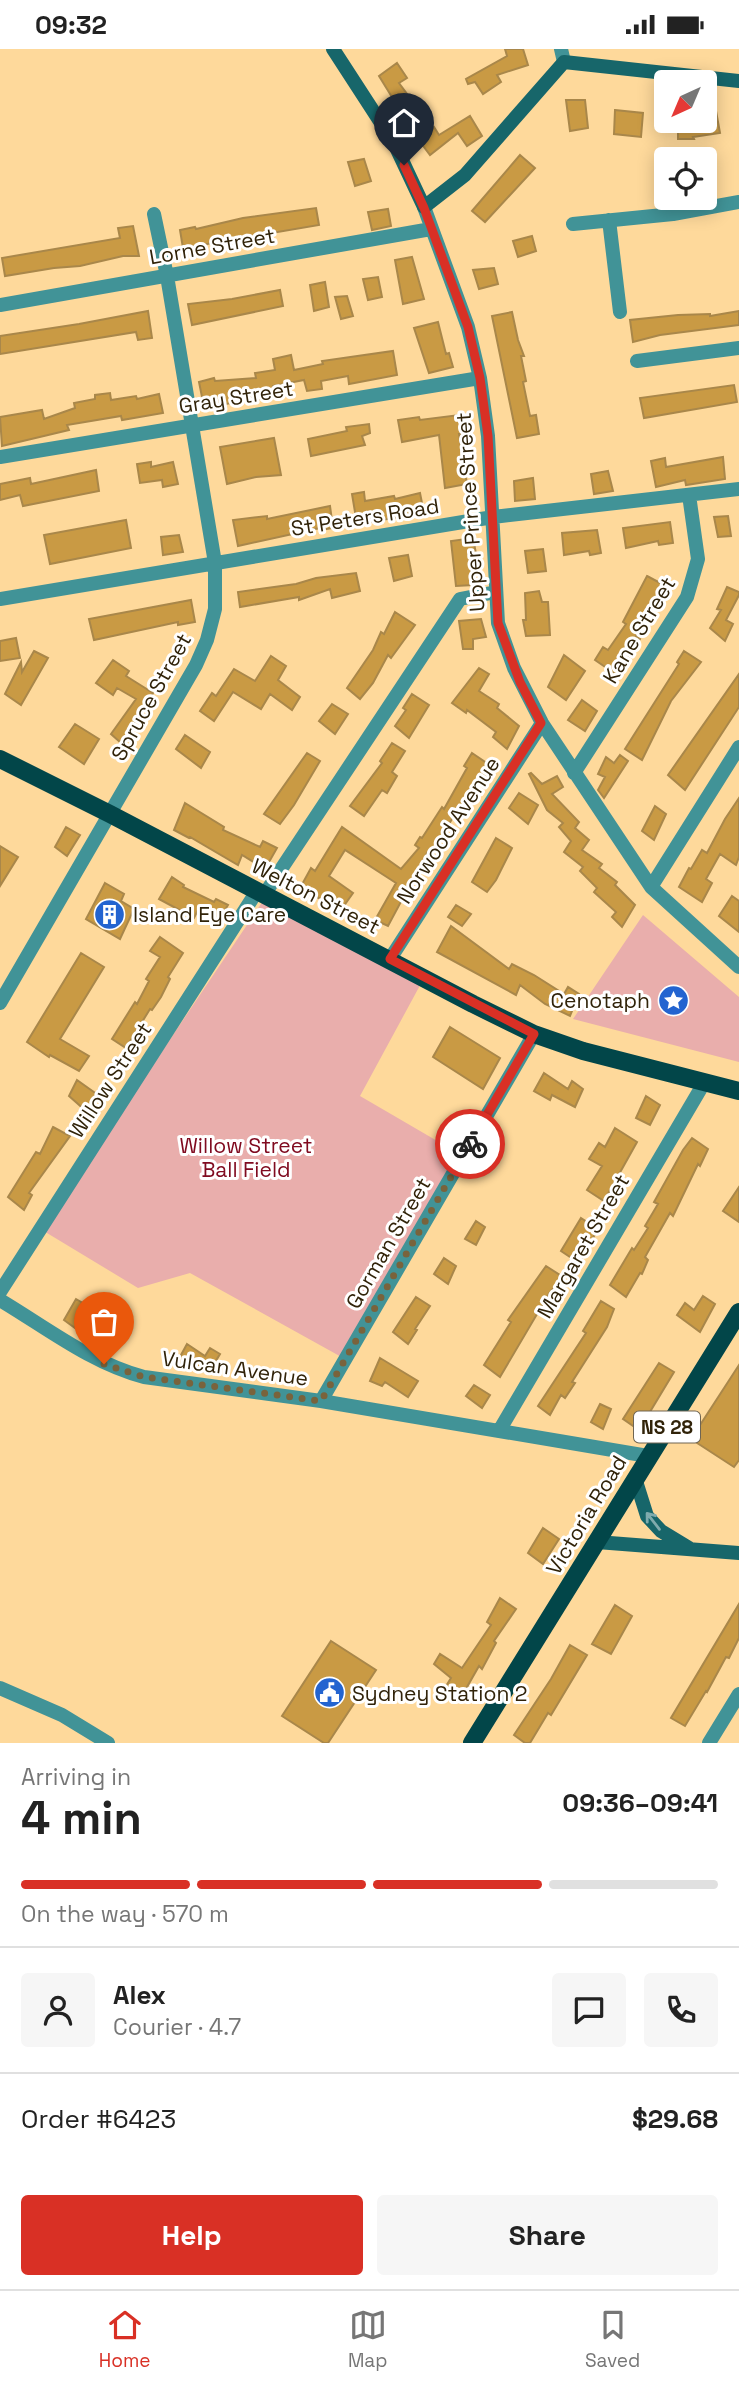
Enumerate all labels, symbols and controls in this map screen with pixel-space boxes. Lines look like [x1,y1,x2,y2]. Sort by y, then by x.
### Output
text: 09:32 [35,8,107,42]
north arrow [654,70,718,133]
map controls [654,70,717,210]
pin [374,93,434,165]
icon: home [385,104,423,142]
button: locate [654,147,717,210]
street label: Lorne Street [147,222,277,270]
street label: Gray Street [177,375,295,419]
street label: Upper Prince Street [450,411,490,613]
street label: St Peters Road [289,492,441,542]
street label: Kane Street [597,572,681,688]
street label: Spruce Street [105,628,197,766]
street label: Norwood Avenue [390,751,506,909]
street label: Welton Street [247,852,385,940]
building icon: Island Eye Care [93,897,127,931]
place label: Island Eye Care [133,901,286,928]
place icon: Cenotaph [656,983,690,1017]
place label: Cenotaph [551,987,650,1014]
street label: Willow Street [62,1017,158,1143]
courier [435,1109,505,1179]
icon: bike [451,1125,489,1163]
park label: Willow Street Ball Field [180,1132,312,1183]
street label: Margaret Street [531,1169,635,1323]
street label: Gorman Street [339,1172,437,1314]
pin [74,1292,134,1364]
icon: bag [85,1303,123,1341]
street label: Vulcan Avenue [160,1344,310,1392]
road number: NS 28 [634,1411,700,1443]
street label: Victoria Road [540,1450,632,1580]
one-way arrow [646,1512,661,1530]
public building icon: Sydney Station 2 [312,1676,346,1710]
place label: Sydney Station 2 [352,1680,527,1707]
text: Arriving in [21,1762,131,1792]
text: 09:36–09:41 [562,1786,718,1820]
text: 4 min [21,1789,142,1847]
text: On the way · 570 m [21,1899,229,1929]
button: person [21,1973,95,2047]
button: chat [552,1973,626,2047]
button: phone [644,1973,718,2047]
text: Alex [113,1978,166,2012]
text: Courier · 4.7 [113,2012,241,2042]
text: Order #6423 [21,2102,176,2136]
text: $29.68 [632,2102,718,2136]
button: Help [21,2195,363,2275]
button: Share [377,2195,718,2275]
tab: Home [99,2306,150,2373]
tab: Map [348,2306,387,2373]
tab: Saved [585,2306,640,2373]

